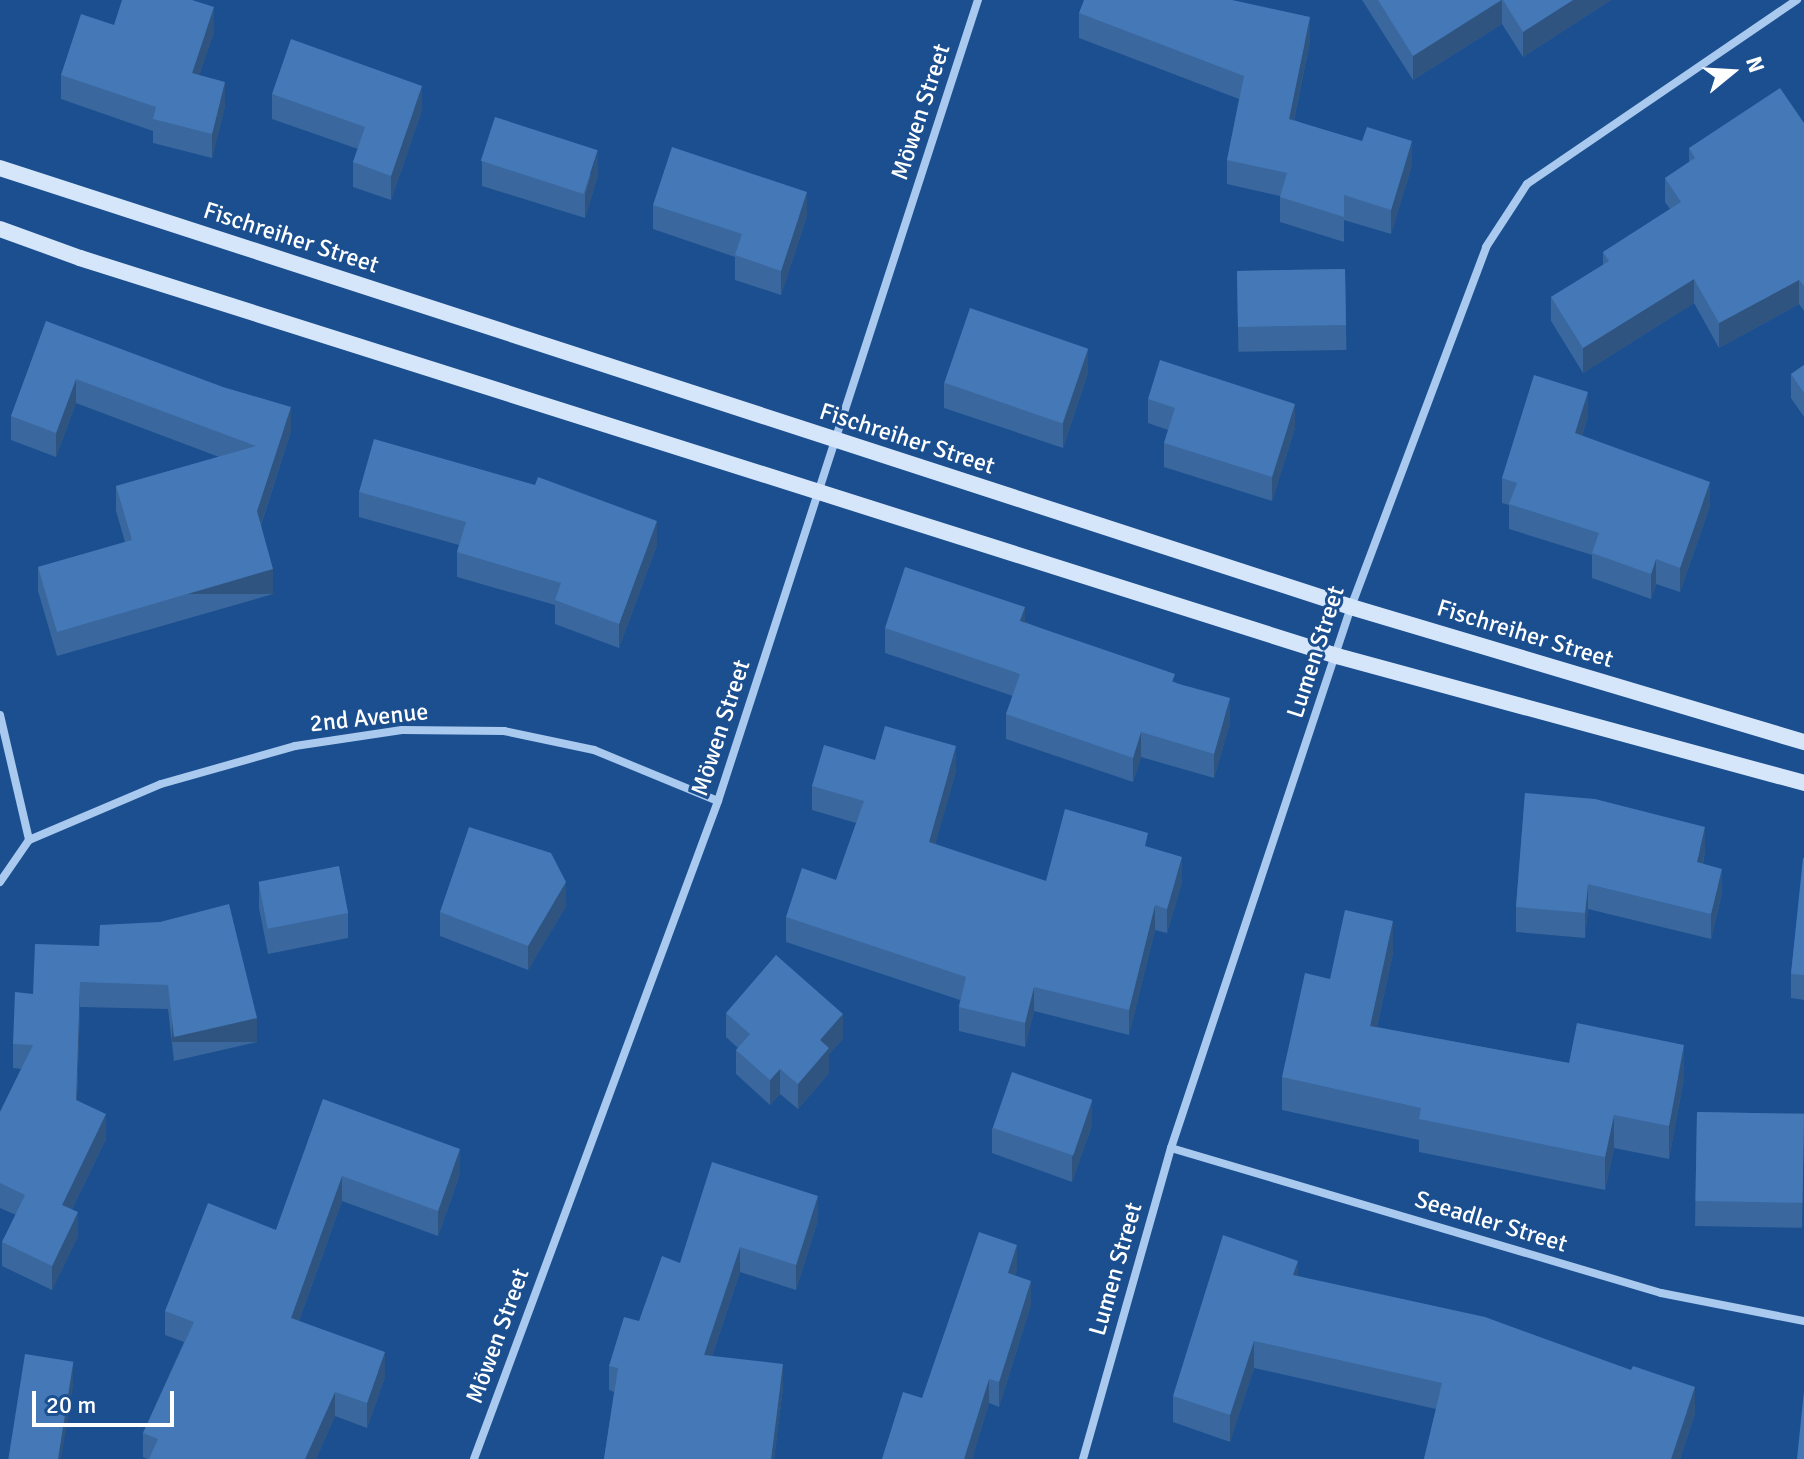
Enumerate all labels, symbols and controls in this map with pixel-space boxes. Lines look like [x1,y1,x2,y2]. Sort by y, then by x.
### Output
north arrow [1692,32,1772,112]
street label: Möwen Street [885,40,957,184]
text: N [1740,53,1771,76]
street label: Fischreiher Street [200,196,382,280]
street label: Fischreiher Street [816,397,998,481]
street label: Lumen Street [1281,582,1351,722]
street label: Fischreiher Street [1434,594,1616,674]
street label: Möwen Street [685,656,757,800]
street label: 2nd Avenue [308,697,430,739]
street label: Seeadler Street [1411,1185,1571,1259]
street label: Lumen Street [1083,1199,1149,1339]
street label: Möwen Street [460,1265,536,1407]
scale bar [36,1375,178,1425]
text: 20 m [46,1390,96,1420]

